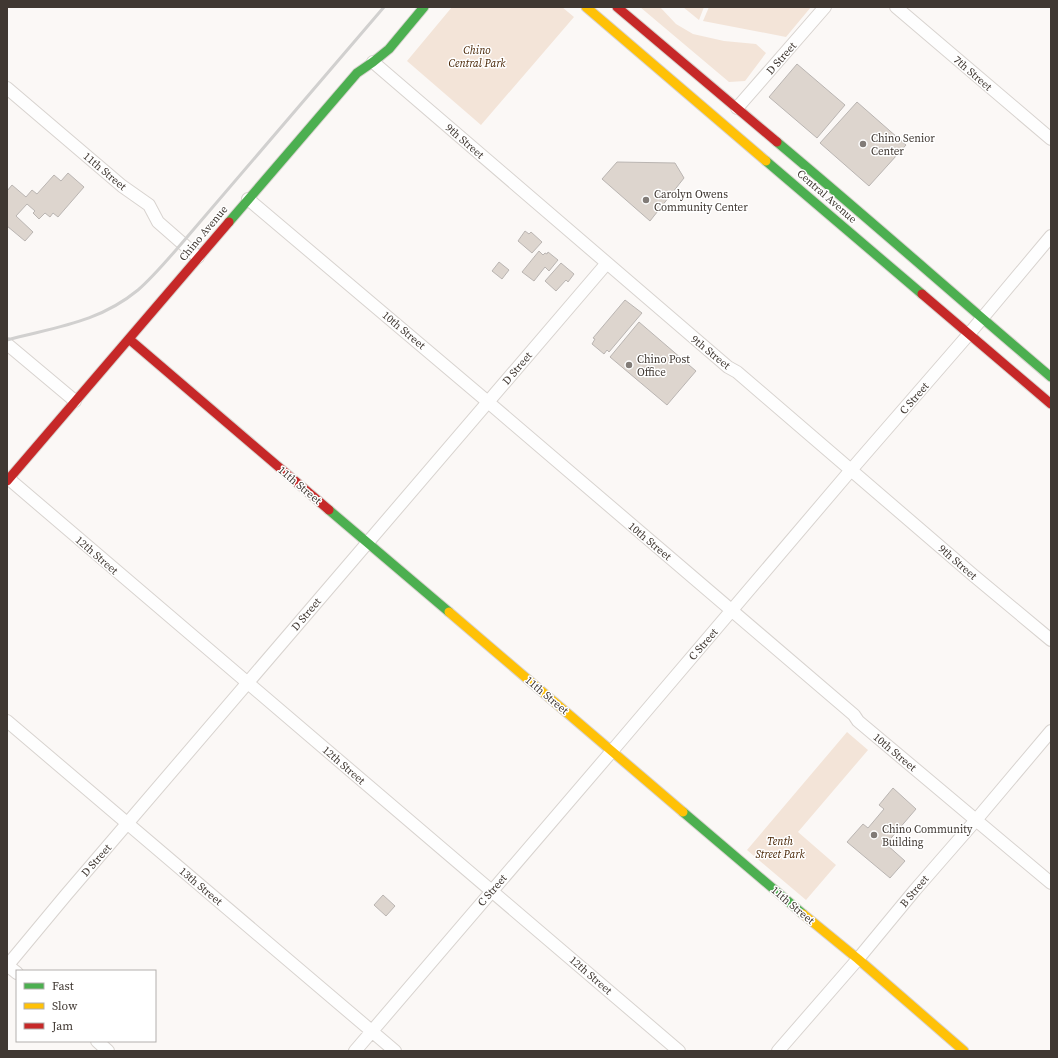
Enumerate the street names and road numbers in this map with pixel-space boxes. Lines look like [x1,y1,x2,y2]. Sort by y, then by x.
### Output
street label: D Street [763,38,800,78]
street label: 7th Street [950,52,996,95]
street label: 9th Street [442,120,488,163]
street label: 11th Street [80,149,130,194]
street label: Central Avenue [794,166,860,227]
street label: Chino Avenue [176,202,231,264]
street label: 10th Street [379,308,429,353]
street label: 9th Street [688,332,734,373]
street label: D Street [499,348,536,388]
street label: C Street [896,379,933,418]
street label: 11th Street [275,463,325,508]
street label: 10th Street [625,519,675,564]
street label: 12th Street [72,533,122,578]
street label: 9th Street [935,541,981,584]
street label: D Street [288,594,325,634]
street label: C Street [685,625,722,664]
street label: 11th Street [522,673,572,718]
street label: 10th Street [870,730,920,775]
street label: 12th Street [319,743,369,788]
street label: D Street [78,840,115,880]
street label: 13th Street [176,864,226,909]
street label: C Street [474,871,511,910]
street label: B Street [896,872,933,911]
street label: 11th Street [768,883,818,928]
street label: 12th Street [566,953,616,998]

